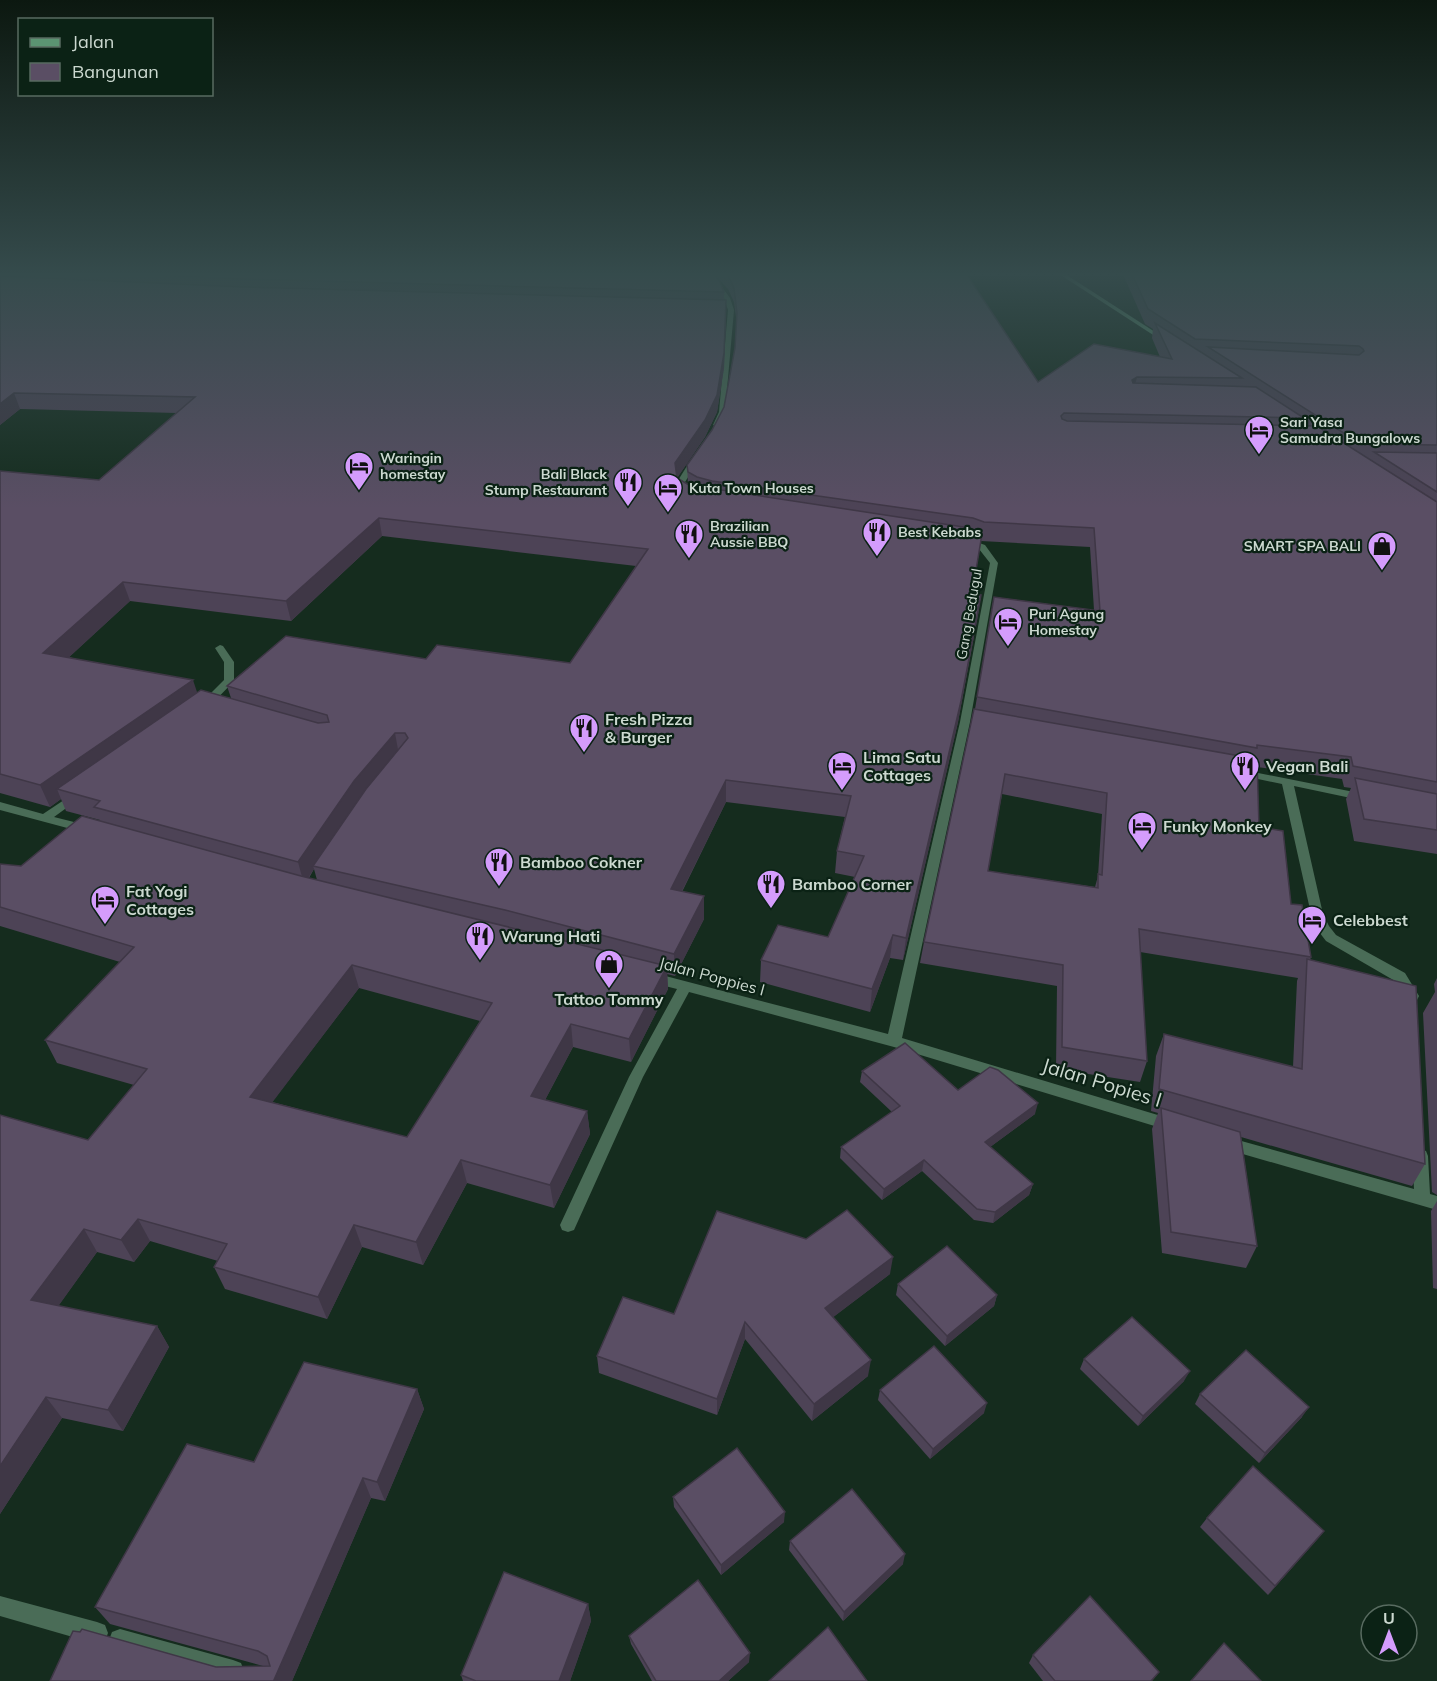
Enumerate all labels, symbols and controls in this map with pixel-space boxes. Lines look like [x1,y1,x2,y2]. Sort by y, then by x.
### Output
legend [18,18,213,96]
text: Jalan [72,30,114,53]
text: Bangunan [72,60,159,83]
place label: Sari Yasa Samudra Bungalows [1280,413,1420,447]
hotel icon: Sari Yasa Samudra Bungalows [1243,414,1275,456]
place label: Waringin homestay [380,449,446,483]
hotel icon: Waringin homestay [343,450,375,492]
place label: Bali Black Stump Restaurant [485,465,608,499]
restaurant icon: Bali Black Stump Restaurant [612,466,644,508]
hotel icon: Kuta Town Houses [652,472,684,514]
place label: Kuta Town Houses [689,479,814,497]
restaurant icon: Best Kebabs [861,516,893,558]
place label: Brazilian Aussie BBQ [710,517,788,551]
restaurant icon: Brazilian Aussie BBQ [673,518,705,560]
place label: Best Kebabs [898,523,981,541]
shop icon: SMART SPA BALI [1366,530,1398,572]
place label: SMART SPA BALI [1244,537,1361,555]
street label: Gang Bedugul [952,567,986,661]
place label: Puri Agung Homestay [1029,605,1104,639]
hotel icon: Puri Agung Homestay [992,606,1024,648]
place label: Fresh Pizza & Burger [605,709,692,747]
restaurant icon: Fresh Pizza & Burger [568,712,600,754]
place label: Lima Satu Cottages [863,747,941,785]
hotel icon: Lima Satu Cottages [826,750,858,792]
restaurant icon: Vegan Bali [1229,750,1261,792]
place label: Vegan Bali [1265,756,1349,776]
hotel icon: Funky Monkey [1126,810,1158,852]
place label: Funky Monkey [1163,816,1272,836]
restaurant icon: Bamboo Cokner [483,846,515,888]
place label: Bamboo Cokner [520,852,643,872]
restaurant icon: Bamboo Corner [755,868,787,910]
place label: Bamboo Corner [792,874,912,894]
place label: Fat Yogi Cottages [126,881,194,919]
hotel icon: Fat Yogi Cottages [89,884,121,926]
hotel icon: Celebbest [1296,904,1328,946]
place label: Celebbest [1333,910,1408,930]
restaurant icon: Warung Hati [464,920,496,962]
place label: Warung Hati [501,926,600,946]
shop icon: Tattoo Tommy [593,948,625,990]
street label: Jalan Poppies I [657,952,767,1000]
place label: Tattoo Tommy [554,989,664,1009]
street label: Jalan Popies I [1039,1052,1165,1112]
north arrow [1359,1603,1419,1663]
text: U [1383,1608,1395,1628]

